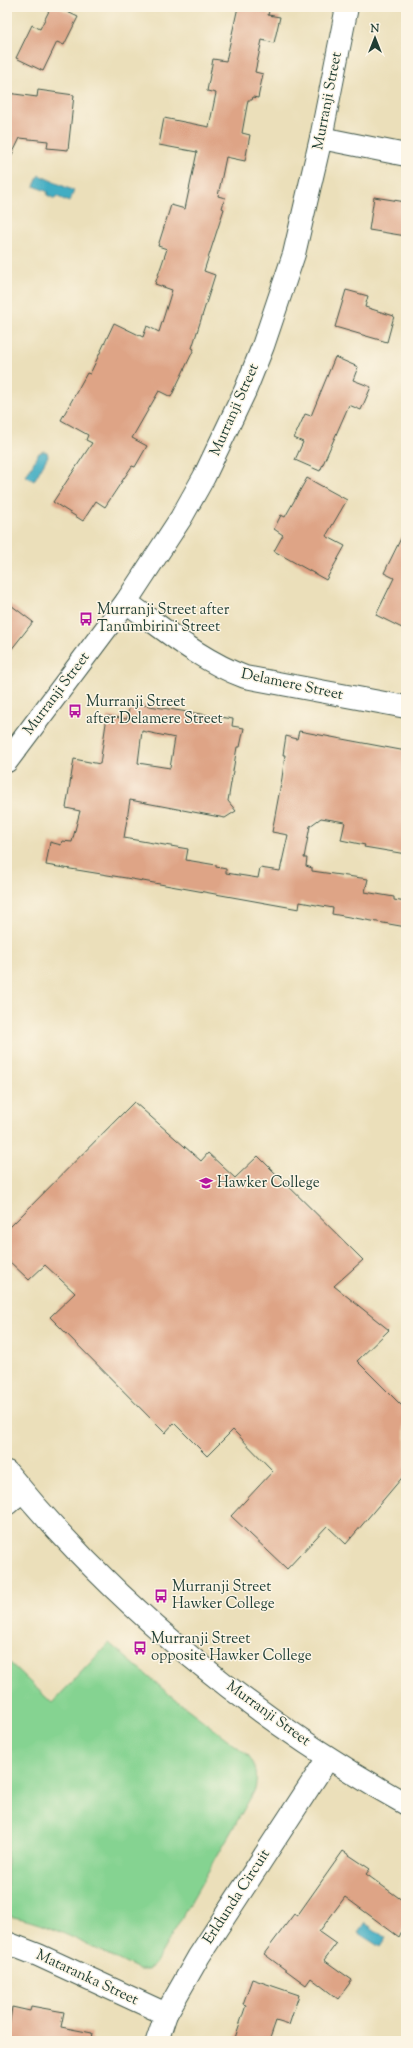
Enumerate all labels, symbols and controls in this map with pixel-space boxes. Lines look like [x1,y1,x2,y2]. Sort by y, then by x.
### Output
north arrow [355,18,395,58]
text: N [370,21,380,37]
street label: Murranji Street [308,50,348,152]
street label: Murranji Street [205,360,265,460]
place label: Murranji Street after Tanumbirini Street [97,600,230,638]
bus stop icon: Murranji Street after Tanumbirini Street [78,611,94,627]
street label: Murranji Street [19,648,95,740]
street label: Delamere Street [239,664,345,706]
place label: Murranji Street after Delamere Street [86,692,223,730]
bus stop icon: Murranji Street after Delamere Street [67,703,83,719]
place label: Hawker College [217,1173,320,1194]
school or university icon: Hawker College [198,1175,214,1191]
place label: Murranji Street Hawker College [172,1577,275,1615]
bus stop icon: Murranji Street Hawker College [153,1588,169,1604]
place label: Murranji Street opposite Hawker College [151,1629,312,1667]
bus stop icon: Murranji Street opposite Hawker College [132,1640,148,1656]
street label: Murranji Street [222,1676,314,1752]
street label: Erldunda Circuit [198,1845,276,1949]
street label: Mataranka Street [32,1945,142,2011]

